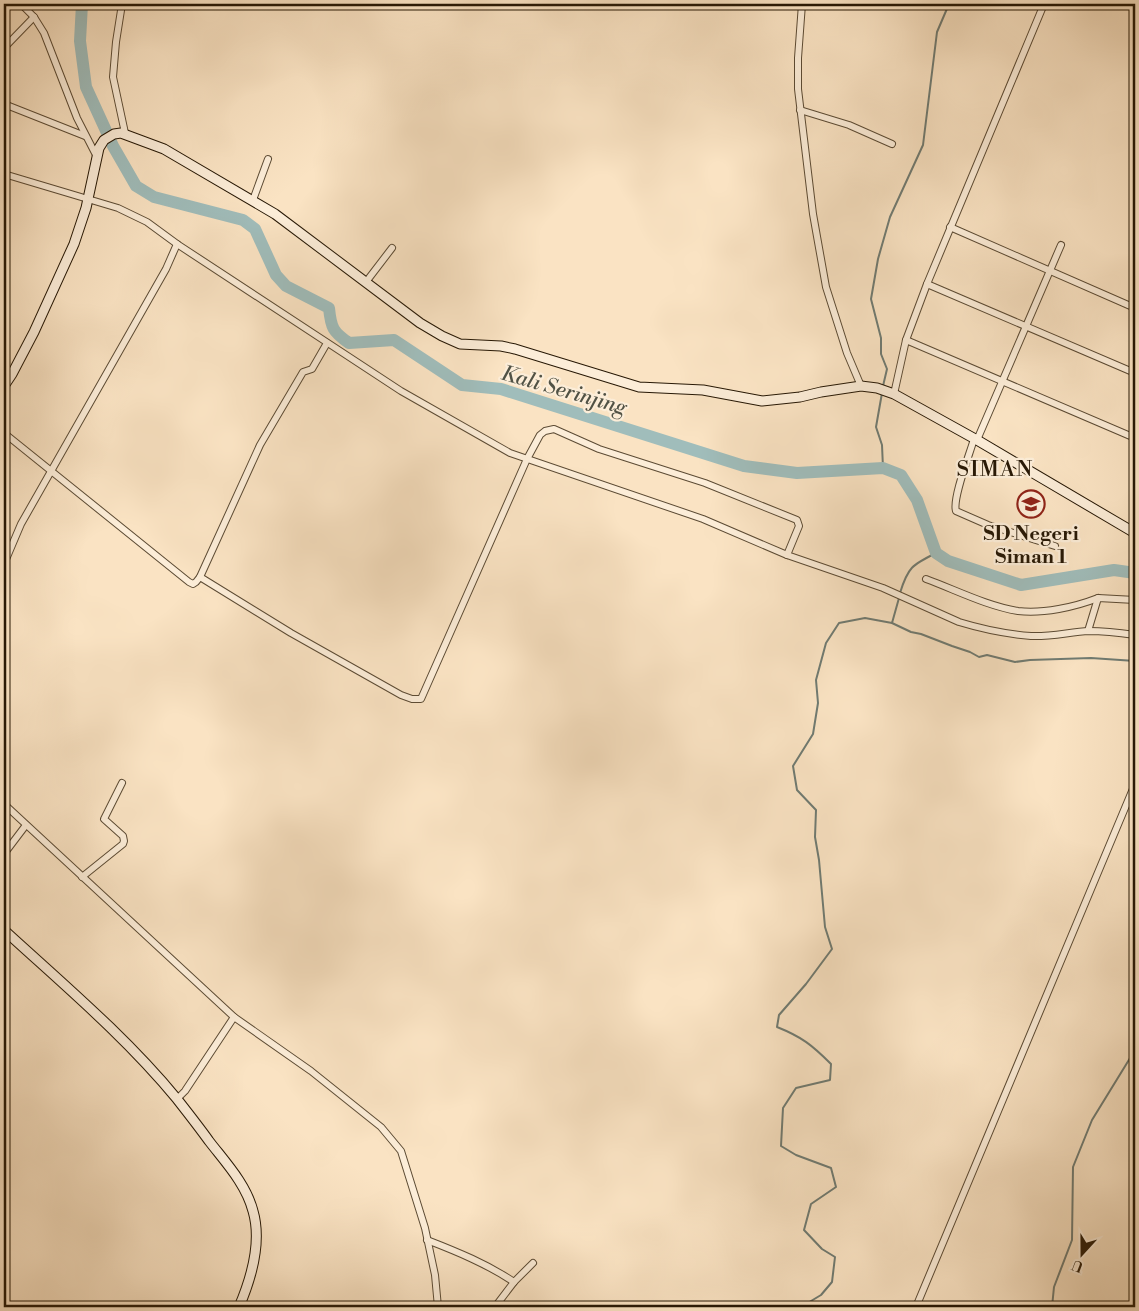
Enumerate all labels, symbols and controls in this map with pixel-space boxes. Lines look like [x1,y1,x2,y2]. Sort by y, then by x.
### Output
water label: Kali Serinjing [498,361,631,422]
district label: SIMAN [957,456,1033,483]
school or university icon: SD Negeri Siman 1 [1016,489,1046,519]
place label: SD Negeri Siman 1 [983,522,1079,570]
north arrow [1056,1228,1106,1278]
text: U [1069,1255,1086,1276]

